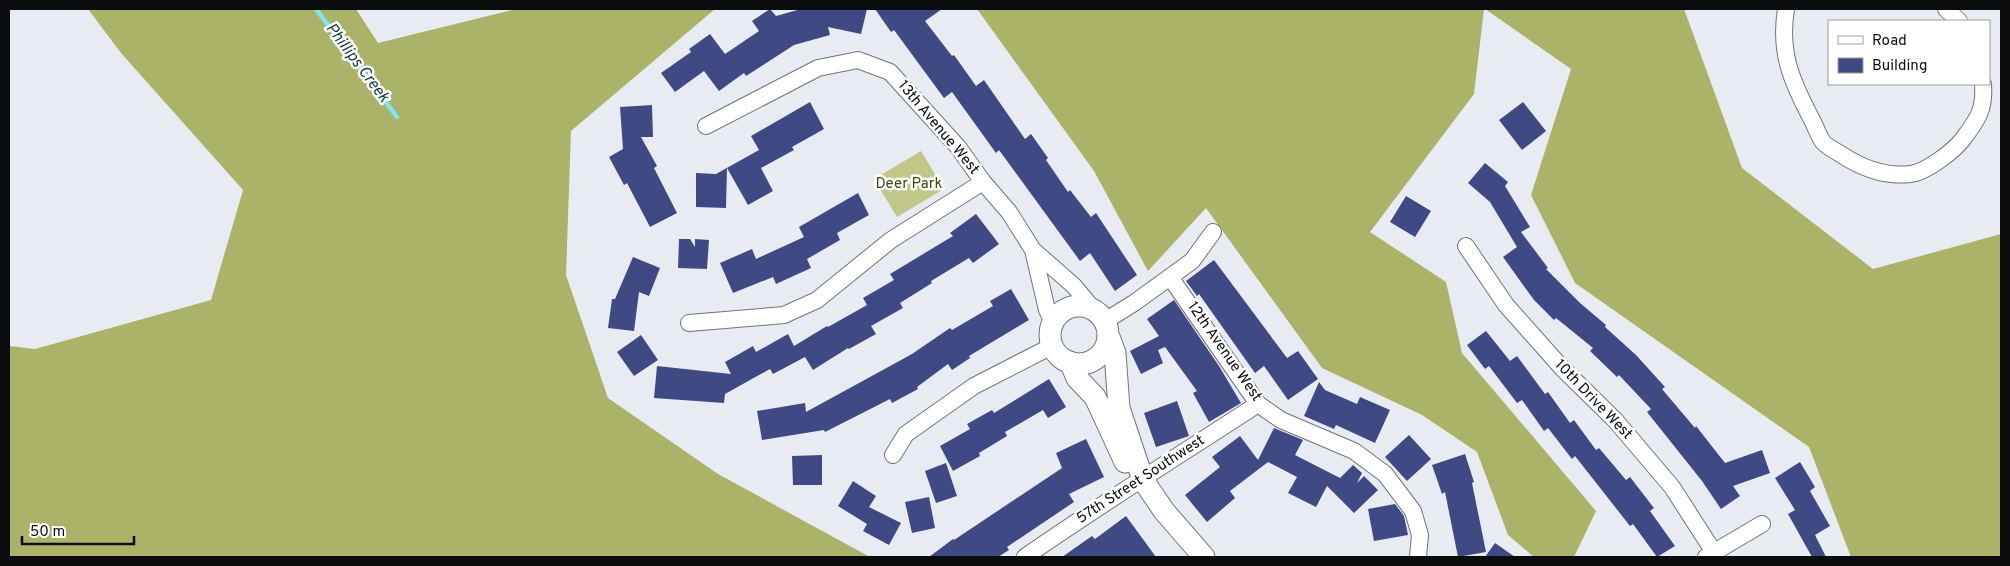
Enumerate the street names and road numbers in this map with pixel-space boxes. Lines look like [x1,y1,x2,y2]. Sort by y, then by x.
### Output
street label: 13th Avenue West [893,77,983,179]
street label: 12th Avenue West [1182,298,1266,406]
street label: 10th Drive West [1550,356,1636,444]
street label: 57th Street Southwest [1073,431,1209,529]

